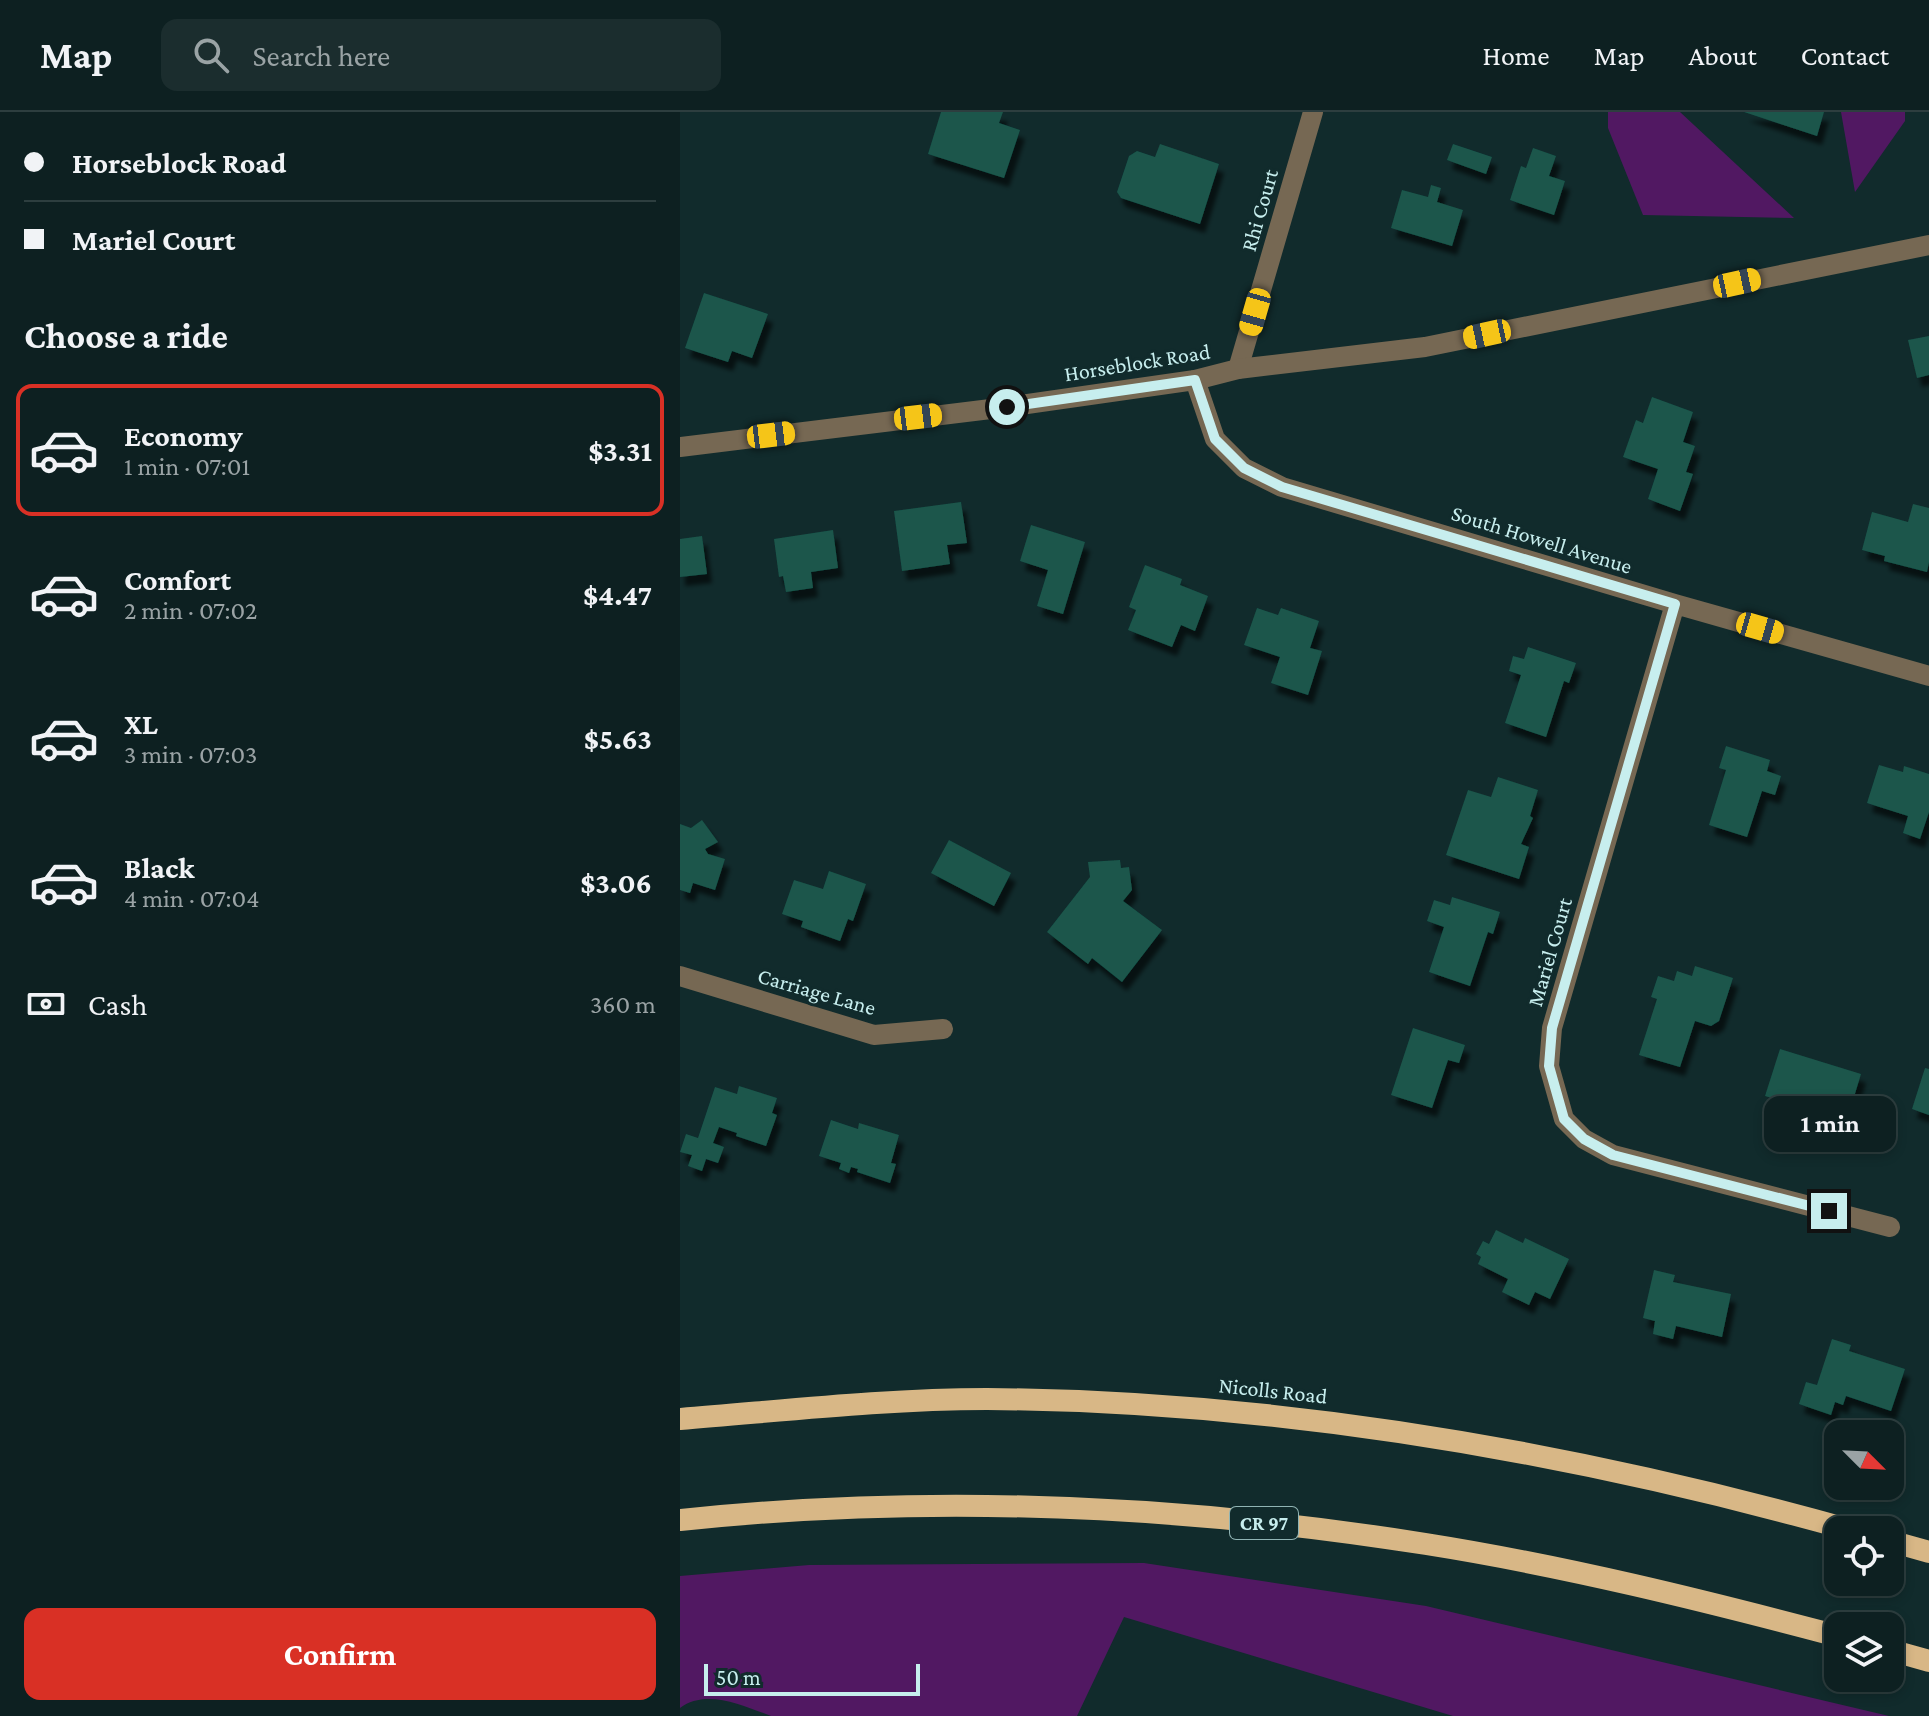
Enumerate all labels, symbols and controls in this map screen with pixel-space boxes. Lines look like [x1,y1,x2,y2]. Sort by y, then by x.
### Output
search box [161,19,721,91]
icon: search [189,33,233,77]
text: Map [40,34,113,76]
text: Search here [253,39,390,72]
text: Home [1483,40,1550,71]
text: Map [1594,40,1645,71]
text: About [1689,40,1757,71]
text: Contact [1801,40,1889,71]
text: Horseblock Road [72,146,286,179]
street label: Rhi Court [1236,165,1283,254]
text: Mariel Court [72,223,235,256]
car [1711,266,1763,300]
car [1237,286,1273,338]
text: Choose a ride [24,316,228,356]
car [1461,317,1513,351]
street label: Horseblock Road [1062,339,1212,386]
route start [989,389,1025,425]
car [893,402,943,432]
icon: car [28,414,100,486]
text: Economy [124,419,243,452]
car [746,420,796,450]
text: $3.31 [588,434,652,467]
text: 1 min · 07:01 [124,452,250,481]
street label: South Howell Avenue [1449,500,1635,579]
icon: car [28,558,100,630]
text: Comfort [124,563,231,596]
text: $4.47 [583,578,652,611]
text: 2 min · 07:02 [124,596,257,625]
car [1734,610,1786,646]
icon: car [28,702,100,774]
text: XL [124,707,158,740]
text: $5.63 [584,722,652,755]
text: 3 min · 07:03 [124,740,257,769]
icon: car [28,846,100,918]
text: Black [124,851,195,884]
text: $3.06 [580,866,652,899]
text: 4 min · 07:04 [124,884,259,913]
street label: Mariel Court [1522,894,1577,1009]
street label: Carriage Lane [755,963,879,1020]
icon: cash [24,982,68,1026]
text: Cash [88,988,147,1021]
text: 360 m [590,990,656,1019]
callout: 1 min [1763,1095,1895,1151]
text: 1 min [1800,1109,1860,1138]
route end [1811,1193,1847,1229]
street label: Nicolls Road [1217,1372,1329,1409]
north arrow [1824,1420,1904,1500]
map controls [1824,1420,1904,1692]
road number: CR 97 [1230,1507,1298,1539]
button: locate [1824,1516,1904,1596]
button: Confirm [24,1608,656,1700]
button: layers [1824,1612,1904,1692]
scale bar [704,1660,920,1696]
text: 50 m [716,1665,761,1690]

